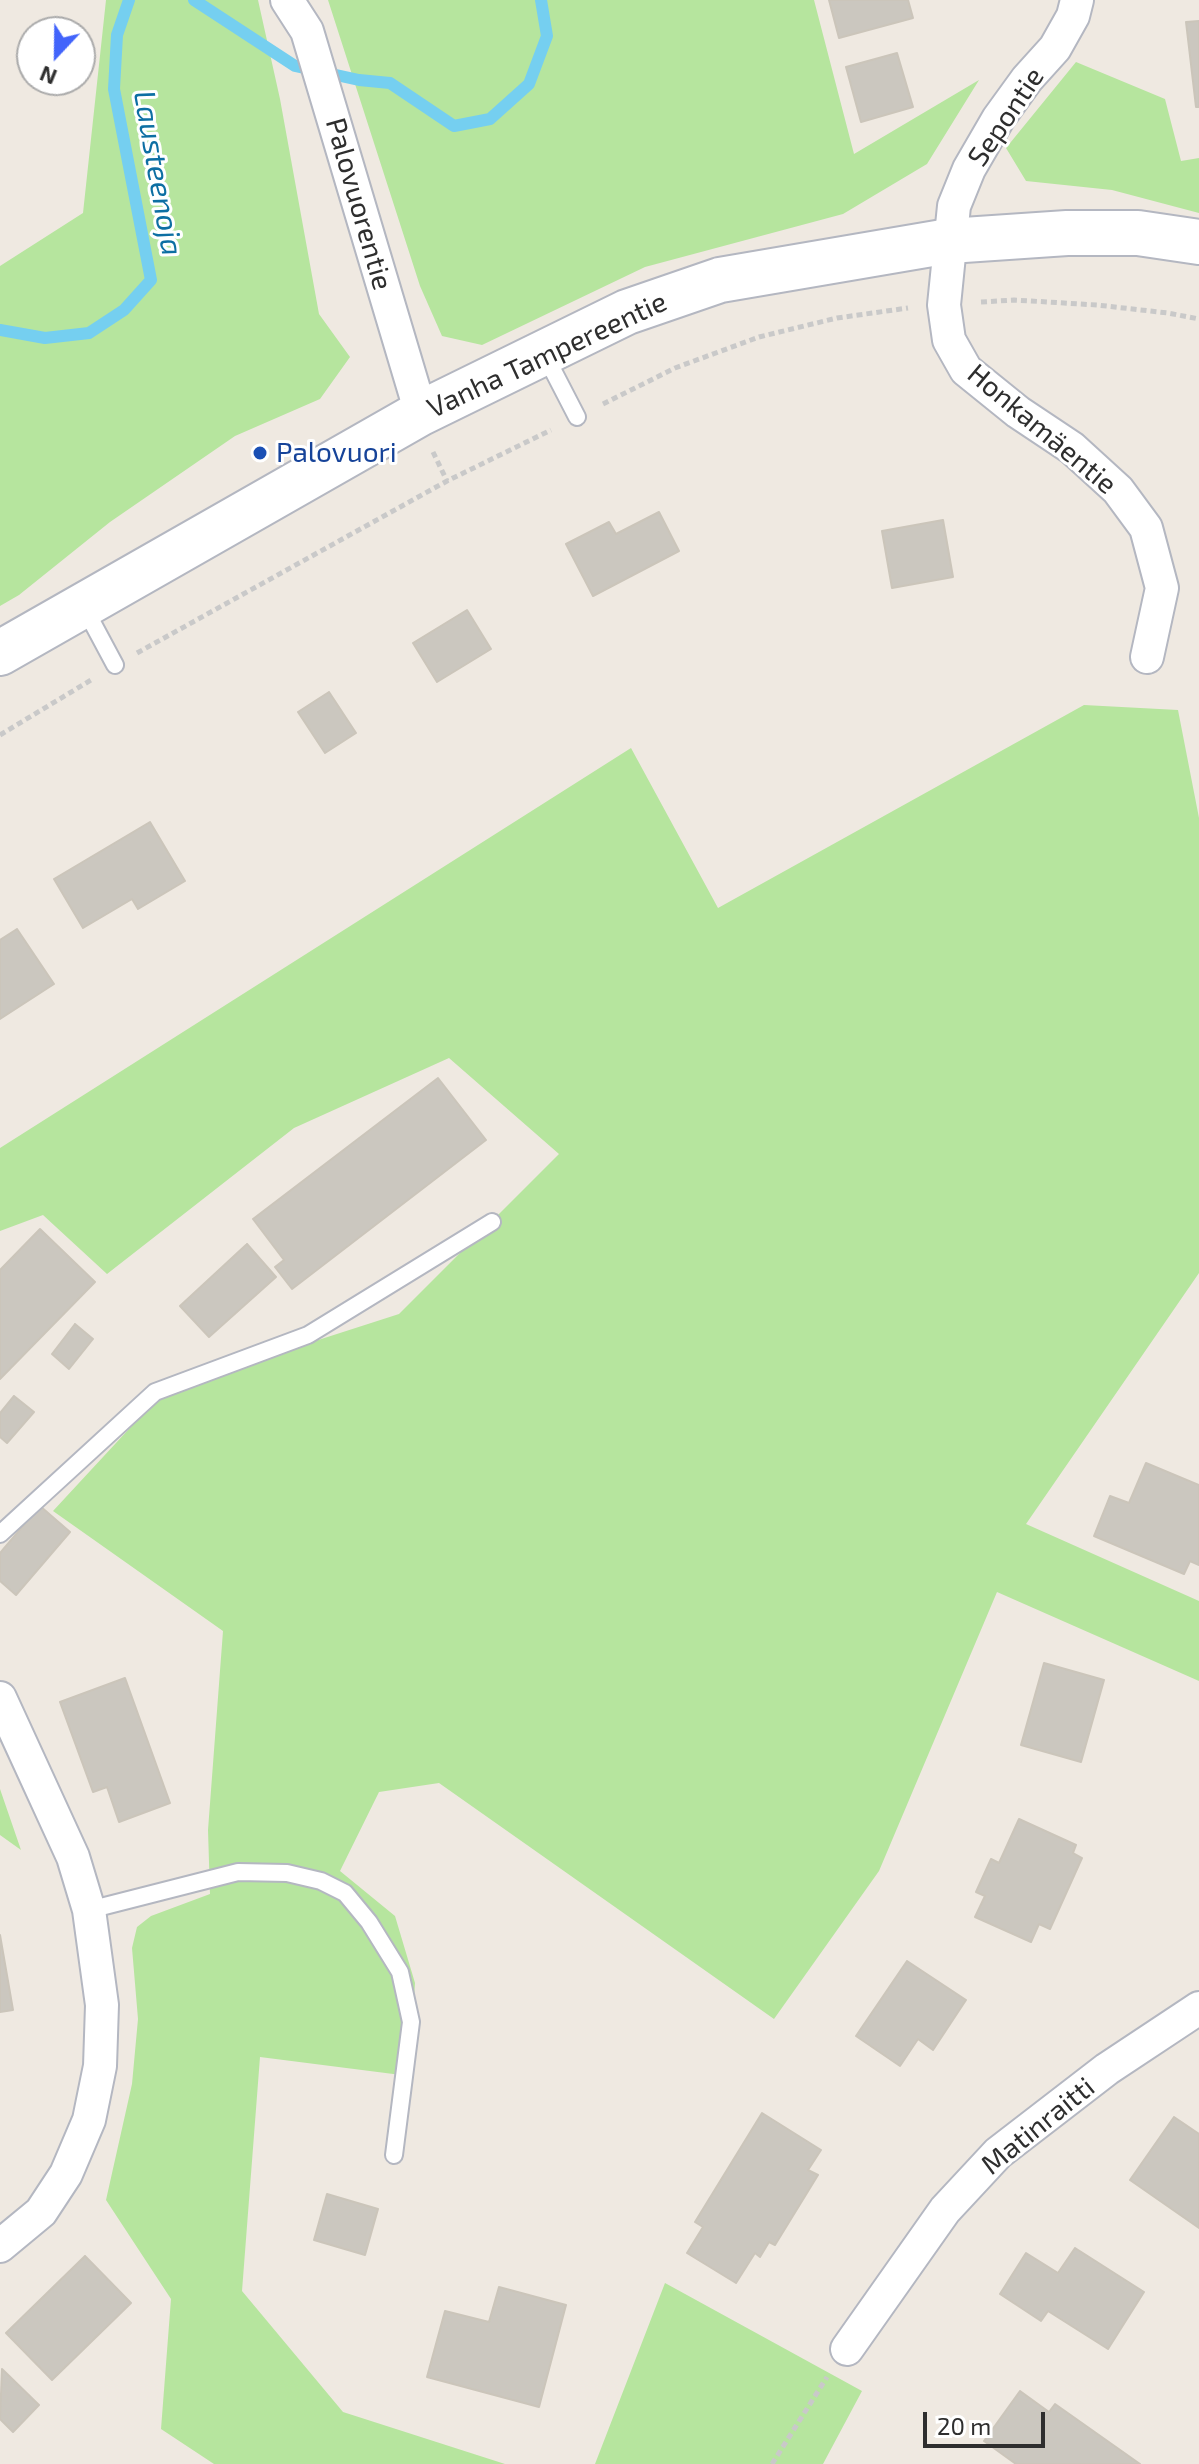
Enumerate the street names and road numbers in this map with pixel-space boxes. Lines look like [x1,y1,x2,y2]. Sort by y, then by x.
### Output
street label: Sepontie [961,61,1051,173]
street label: Palovuorentie [318,114,400,294]
street label: Vanha Tampereentie [422,285,672,425]
street label: Honkamäentie [961,357,1123,501]
street label: Matinraitti [975,2070,1101,2182]

